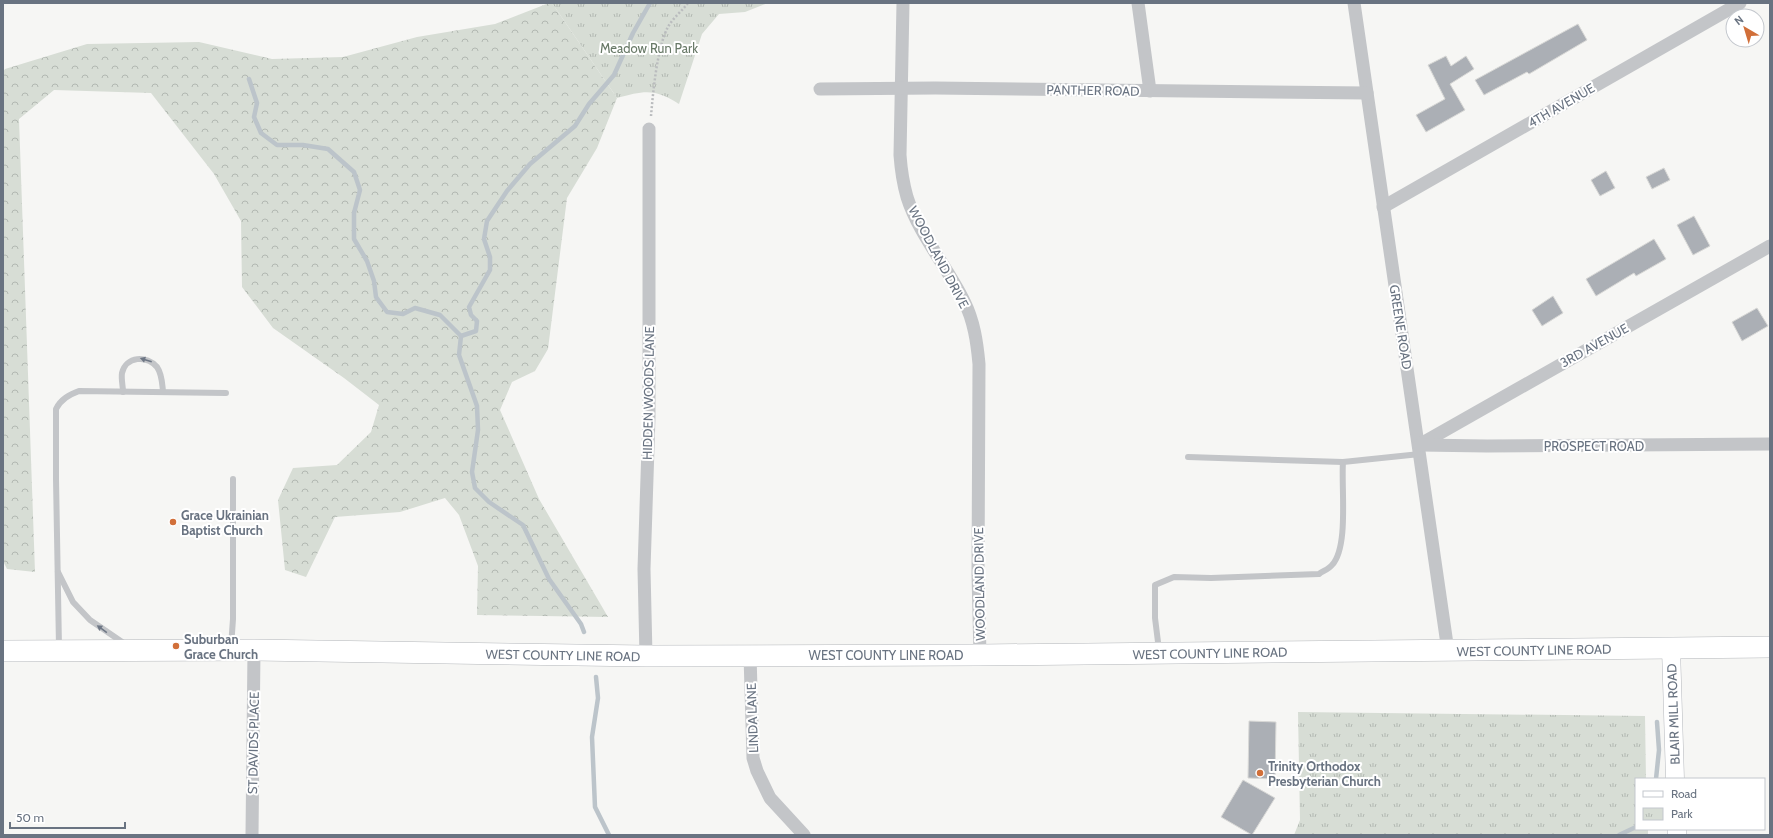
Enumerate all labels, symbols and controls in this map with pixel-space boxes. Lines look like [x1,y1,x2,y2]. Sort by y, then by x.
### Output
north arrow [1725,8,1765,48]
text: N [1731,12,1746,28]
park label: Meadow Run Park [600,40,698,56]
street label: 4TH AVENUE [1525,79,1597,131]
street label: PANTHER ROAD [1046,81,1140,99]
street label: WOODLAND DRIVE [905,203,973,311]
street label: GREENE ROAD [1386,284,1416,370]
street label: 3RD AVENUE [1557,320,1631,370]
street label: HIDDEN WOODS LANE [639,326,657,460]
one-way arrow [139,357,151,363]
street label: PROSPECT ROAD [1544,438,1644,454]
place label: Grace Ukrainian Baptist Church [181,507,269,538]
marker: Grace Ukrainian Baptist Church [168,517,178,527]
street label: WOODLAND DRIVE [970,527,988,641]
one-way arrow [97,625,108,633]
place label: Suburban Grace Church [184,631,258,662]
marker: Suburban Grace Church [171,641,181,651]
street label: WEST COUNTY LINE ROAD [1456,641,1612,659]
street label: WEST COUNTY LINE ROAD [1132,644,1288,662]
street label: WEST COUNTY LINE ROAD [485,646,641,664]
street label: WEST COUNTY LINE ROAD [809,647,963,663]
street label: BLAIR MILL ROAD [1663,663,1683,765]
street label: LINDA LANE [743,683,761,753]
street label: ST DAVIDS PLACE [244,692,262,794]
place label: Trinity Orthodox Presbyterian Church [1268,758,1381,789]
marker: Trinity Orthodox Presbyterian Church [1255,768,1265,778]
legend [1635,778,1765,830]
text: Road [1671,786,1697,801]
scale bar [10,804,125,830]
text: Park [1671,806,1693,821]
text: 50 m [16,810,44,825]

